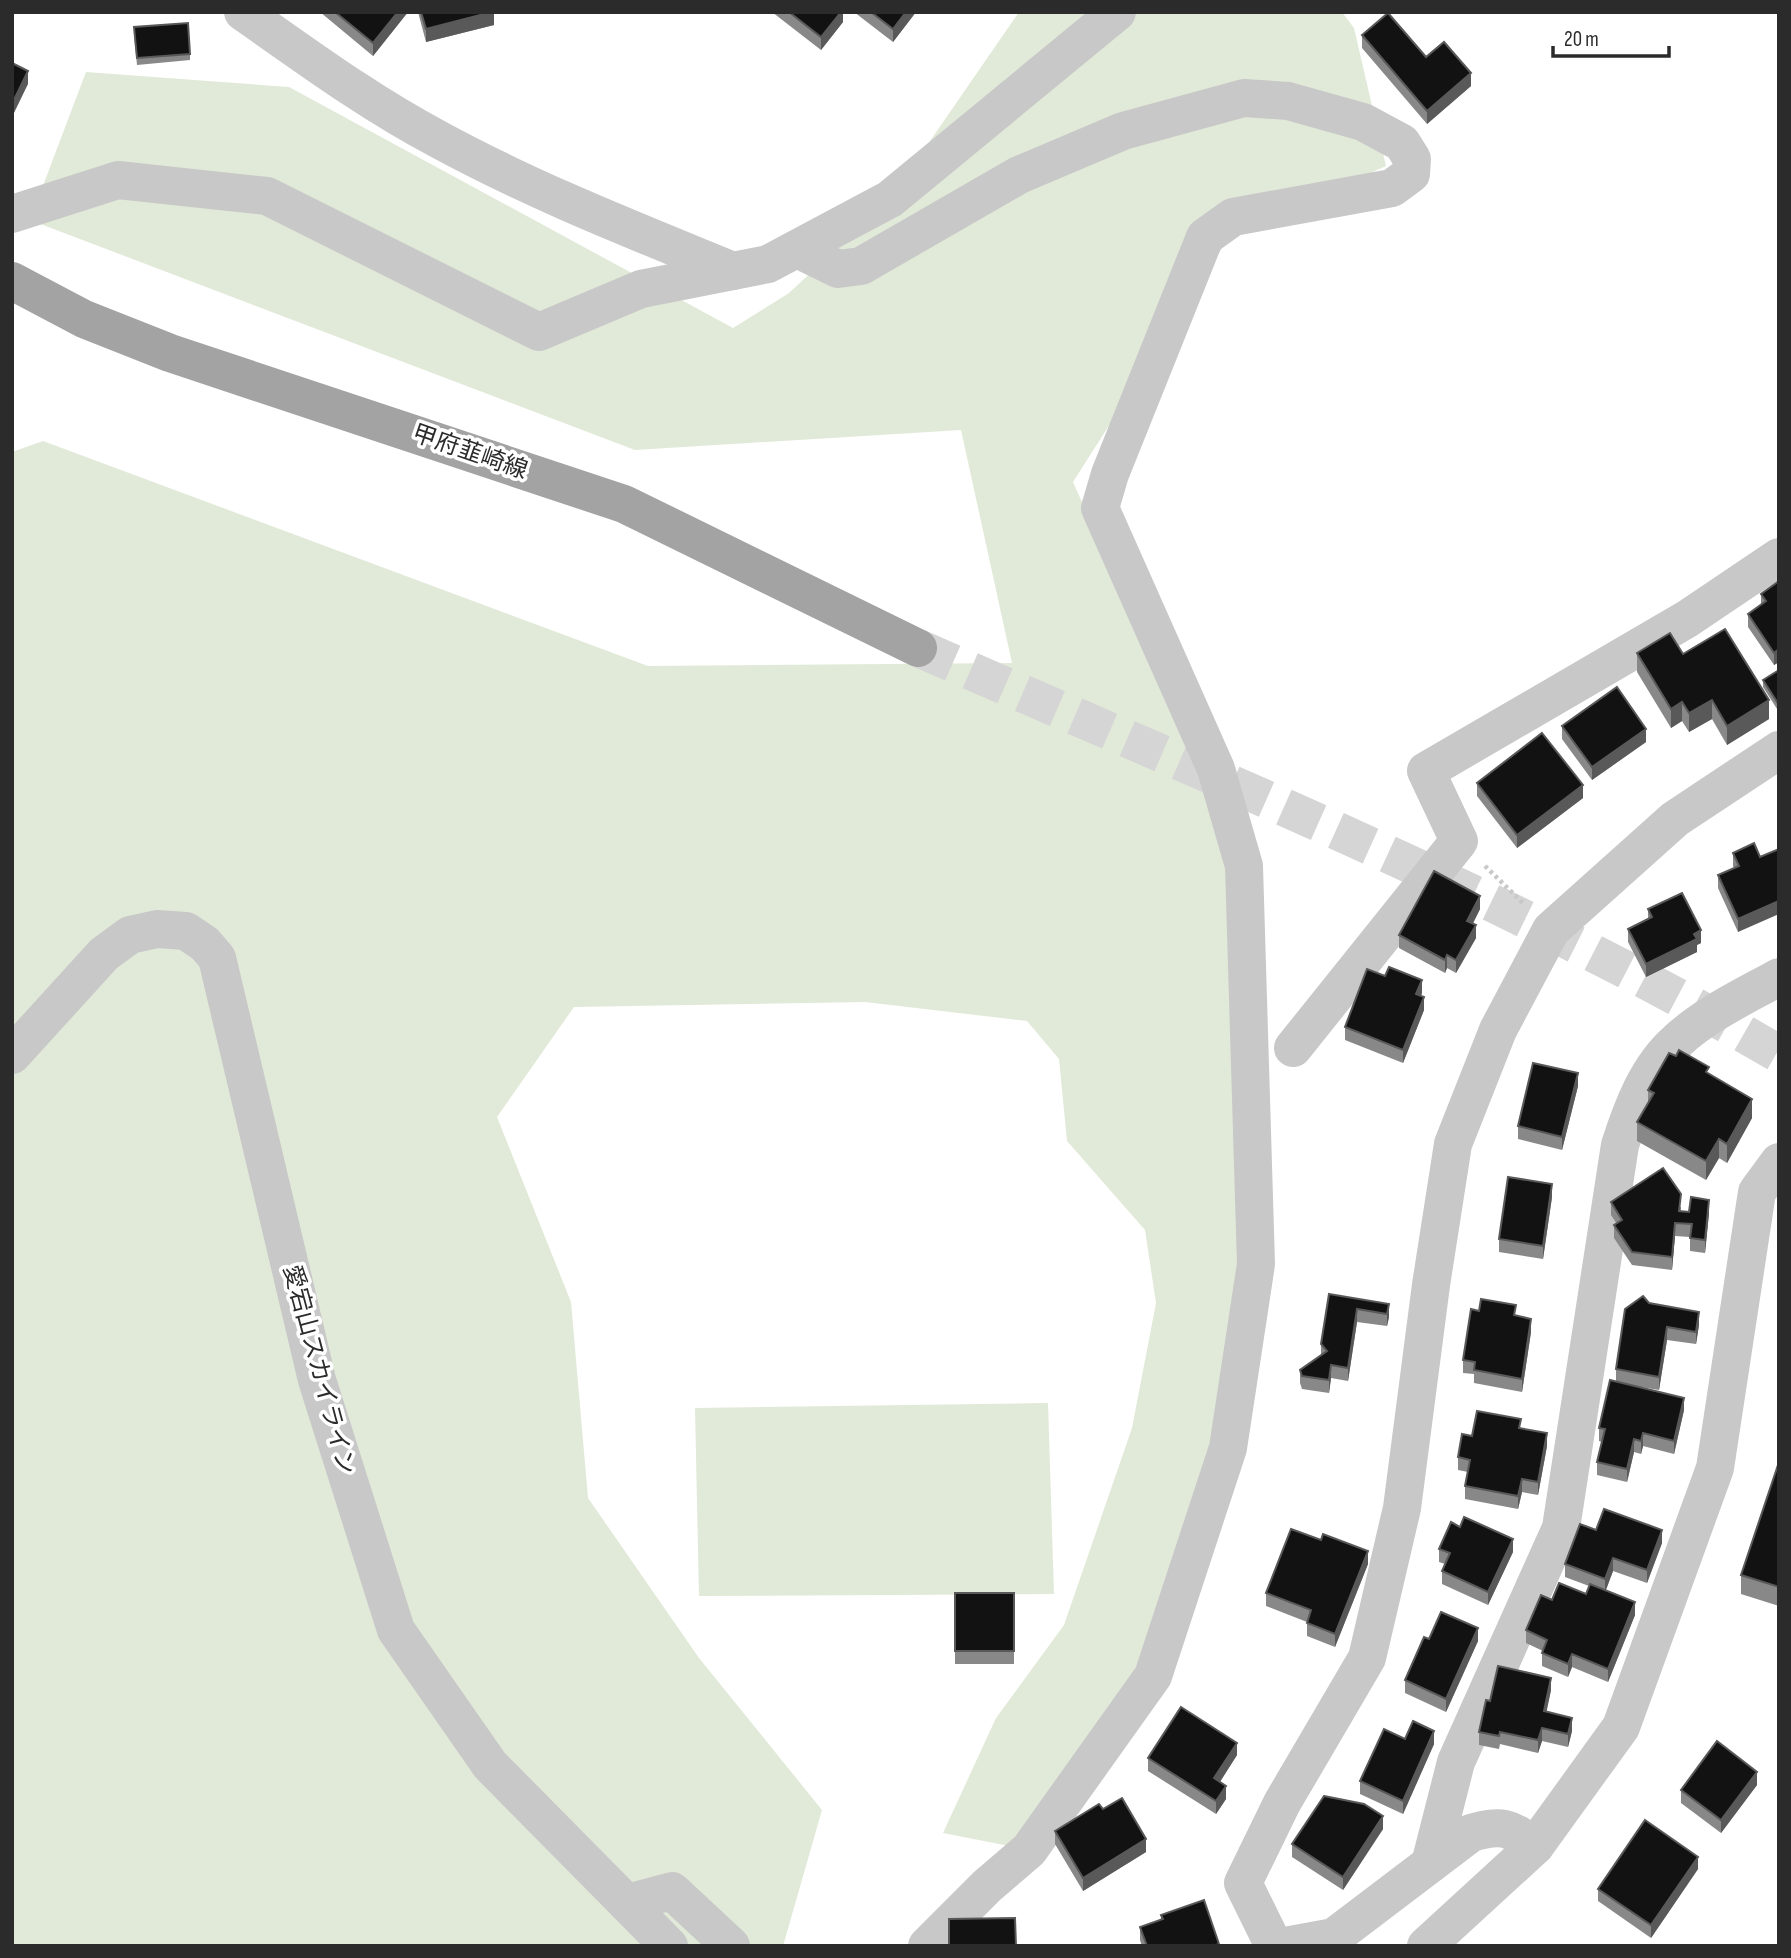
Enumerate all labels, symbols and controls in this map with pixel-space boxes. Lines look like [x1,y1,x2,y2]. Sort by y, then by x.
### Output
scale bar [1553,14,1668,58]
text: 20 m [1564,27,1599,52]
street label: 甲府韮崎線 [409,419,531,485]
street label: 愛宕山スカイライン [277,1262,361,1478]

